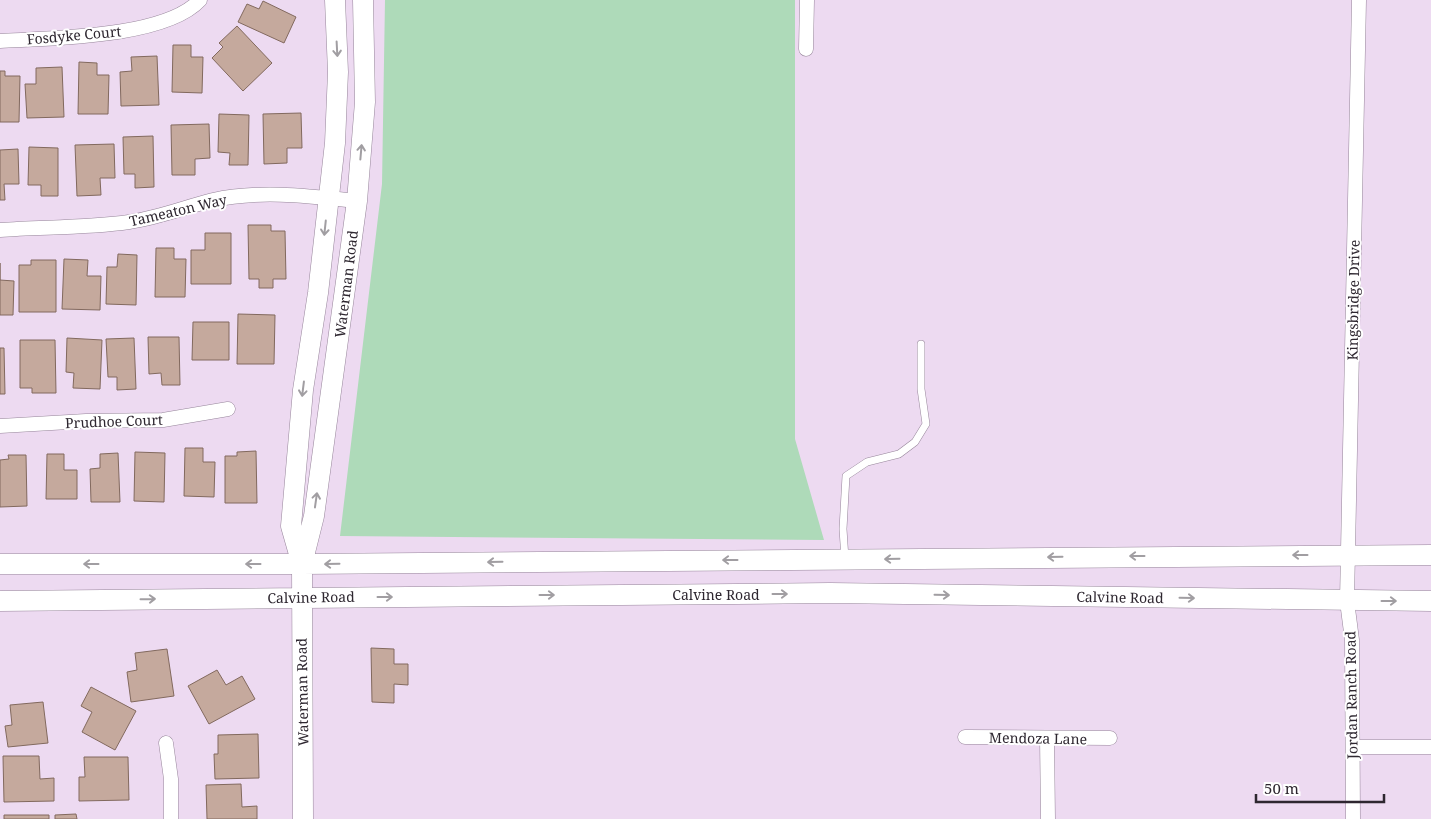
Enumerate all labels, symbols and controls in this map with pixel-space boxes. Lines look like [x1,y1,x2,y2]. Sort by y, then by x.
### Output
street label: Fosdyke Court [26,21,122,49]
one-way arrow [332,40,341,56]
one-way arrow [356,145,365,161]
street label: Tameaton Way [127,190,229,230]
one-way arrow [320,220,330,236]
street label: Waterman Road [330,229,362,339]
street label: Kingsbridge Drive [1342,239,1364,361]
one-way arrow [298,381,308,397]
street label: Prudhoe Court [65,410,163,432]
one-way arrow [312,492,322,508]
one-way arrow [1292,550,1308,560]
one-way arrow [1047,552,1063,562]
one-way arrow [1129,552,1145,561]
one-way arrow [884,554,900,563]
one-way arrow [722,555,738,565]
one-way arrow [487,557,503,567]
one-way arrow [83,559,99,569]
one-way arrow [245,559,262,569]
one-way arrow [324,559,340,569]
street label: Calvine Road [672,585,760,604]
street label: Calvine Road [267,587,355,607]
street label: Calvine Road [1076,587,1164,607]
one-way arrow [772,589,788,599]
one-way arrow [934,590,950,600]
one-way arrow [539,591,555,600]
one-way arrow [376,592,393,602]
one-way arrow [1178,593,1195,603]
one-way arrow [140,594,156,604]
one-way arrow [1380,596,1397,606]
street label: Jordan Ranch Road [1340,630,1362,760]
street label: Waterman Road [292,637,312,746]
street label: Mendoza Lane [989,728,1087,748]
scale bar [1256,772,1384,804]
text: 50 m [1264,778,1299,798]

